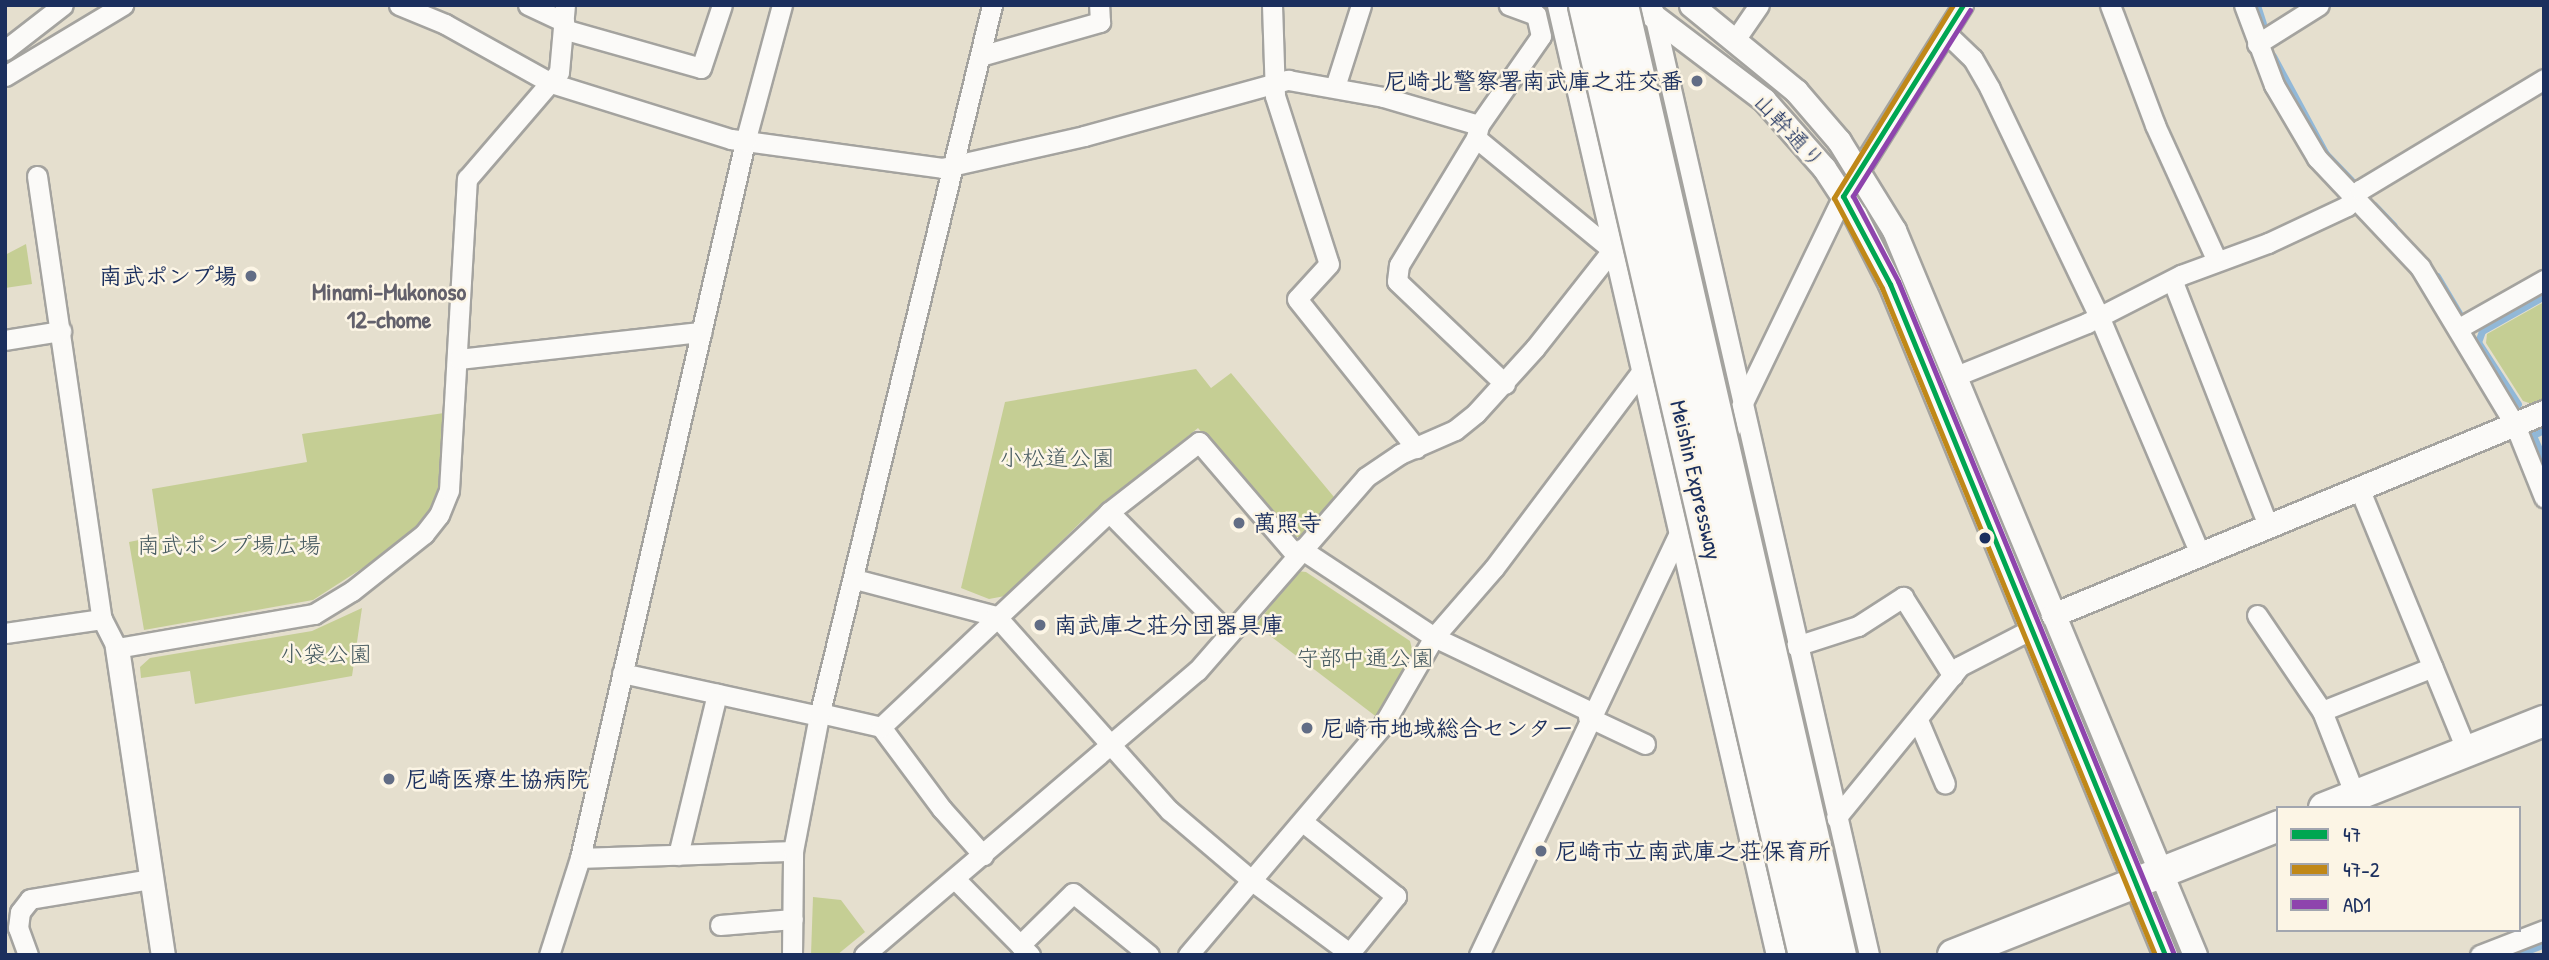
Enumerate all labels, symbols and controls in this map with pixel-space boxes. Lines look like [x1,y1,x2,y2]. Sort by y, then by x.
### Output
place label: 尼崎北警察署南武庫之荘交番 [1384,67,1683,95]
marker: 尼崎北警察署南武庫之荘交番 [1689,73,1705,89]
street label: 山幹通り [1748,88,1830,174]
place label: 南武ポンプ場 [99,262,237,290]
marker: 南武ポンプ場 [243,268,259,284]
district label: Minami-Mukonoso 12-chome [312,278,466,334]
street label: Meishin Expressway [1664,398,1728,562]
park label: 小松道公園 [1000,444,1114,472]
place label: 萬照寺 [1253,509,1322,537]
marker: 萬照寺 [1231,515,1247,531]
park label: 南武ポンプ場広場 [137,531,321,559]
unlabelled marker [1978,531,1992,545]
place label: 南武庫之荘分団器具庫 [1054,611,1284,639]
marker: 南武庫之荘分団器具庫 [1032,617,1048,633]
park label: 小袋公園 [280,640,372,668]
park label: 守部中通公園 [1296,644,1434,672]
place label: 尼崎市地域総合センター [1321,714,1574,742]
marker: 尼崎市地域総合センター [1299,720,1315,736]
place label: 尼崎医療生協病院 [405,765,589,793]
marker: 尼崎医療生協病院 [379,769,399,789]
legend [2276,806,2521,932]
text: 47 [2343,820,2361,849]
place label: 尼崎市立南武庫之荘保育所 [1555,837,1831,865]
marker: 尼崎市立南武庫之荘保育所 [1533,843,1549,859]
text: 47-2 [2343,855,2380,884]
text: AD1 [2343,890,2371,919]

